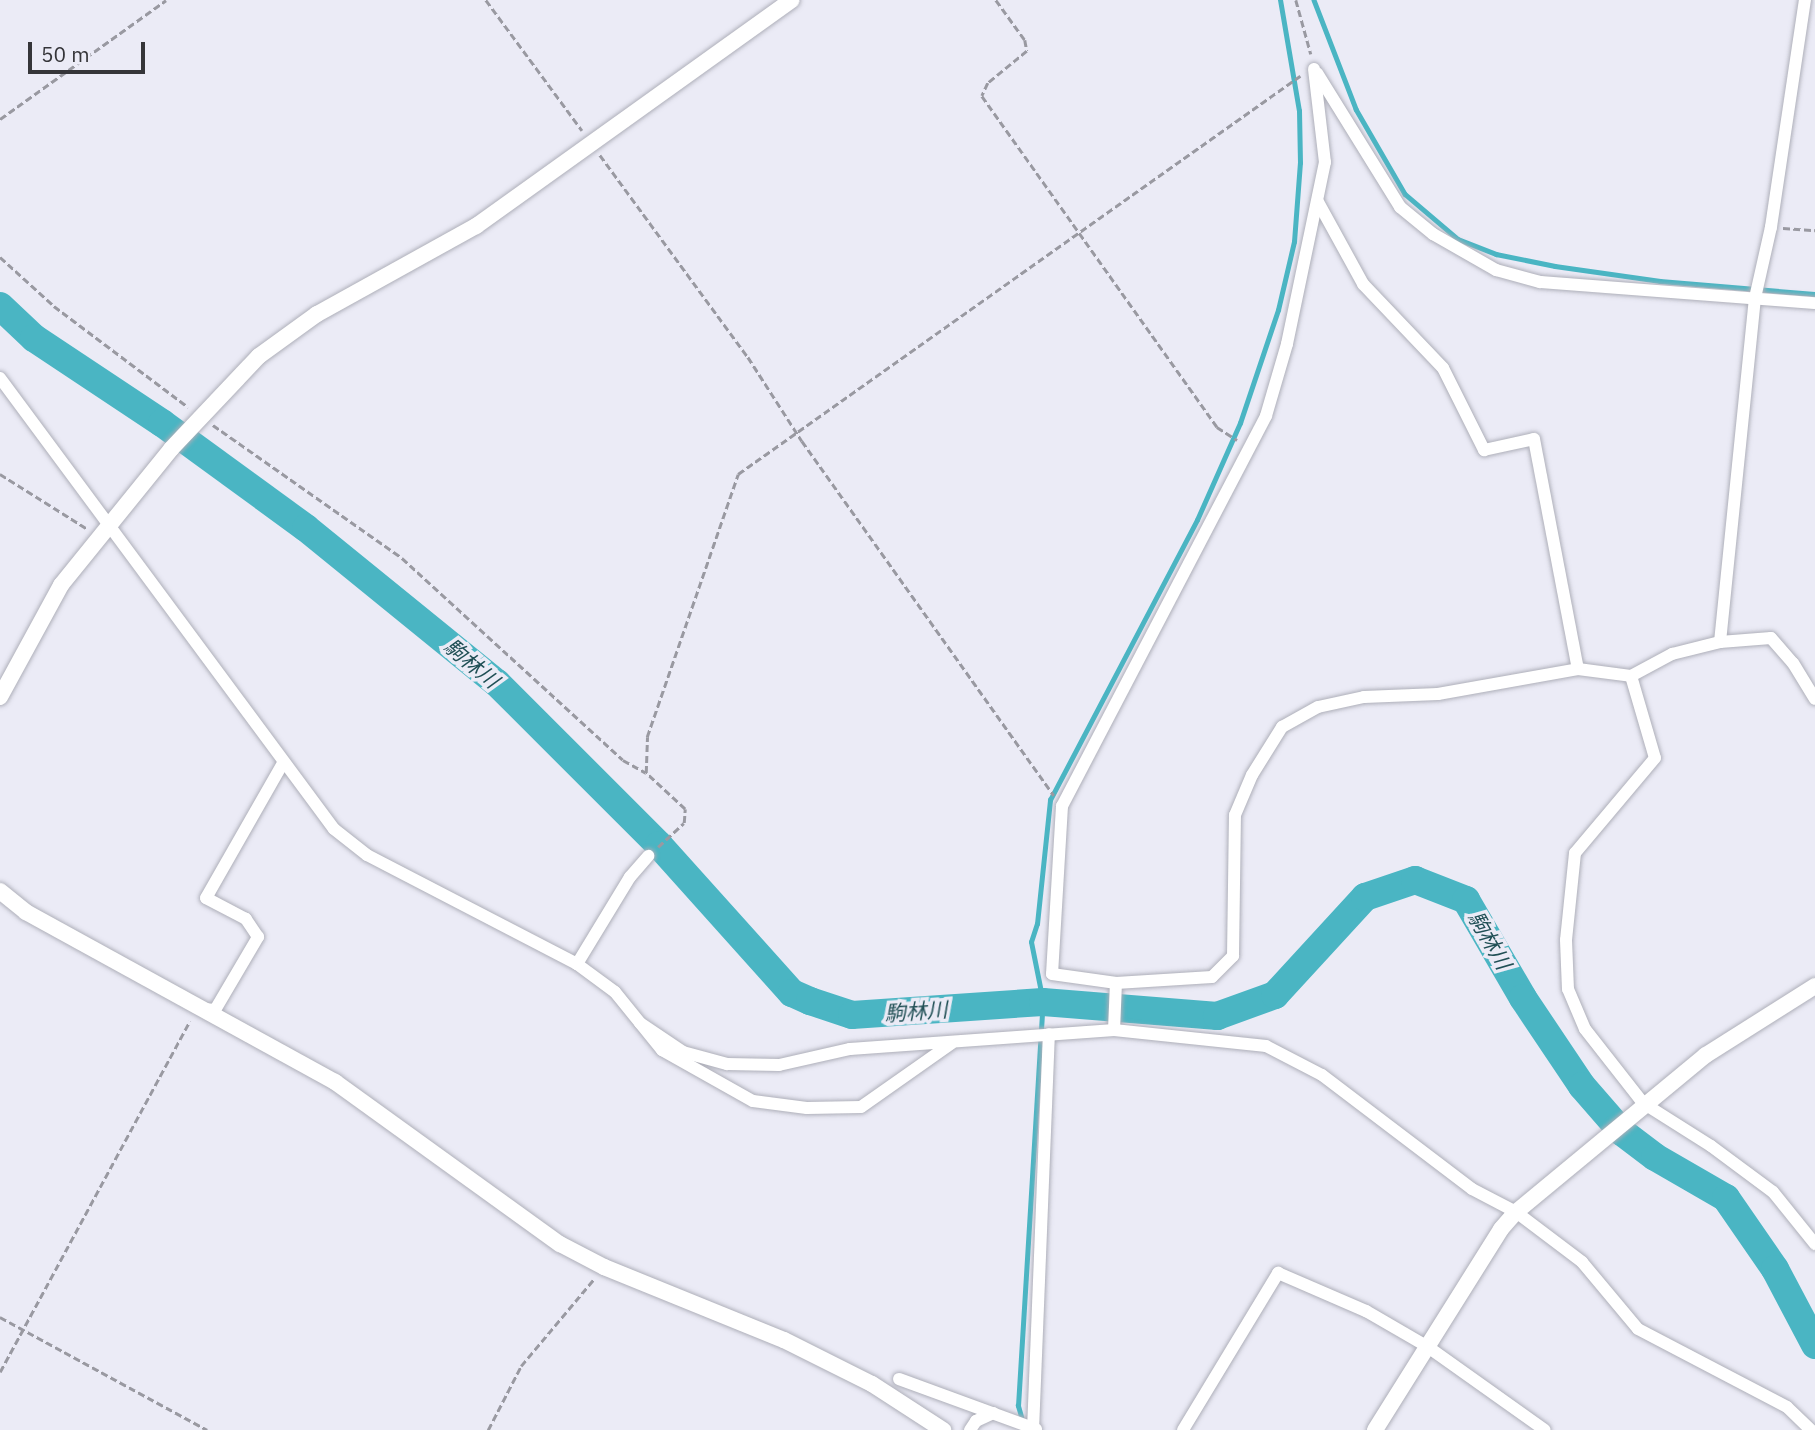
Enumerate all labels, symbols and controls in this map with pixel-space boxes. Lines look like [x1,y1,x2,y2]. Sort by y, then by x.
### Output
scale bar [32,28,149,72]
text: 50 m [41,40,90,68]
water label: 駒林川 [440,633,504,693]
water label: 駒林川 [1463,906,1517,974]
water label: 駒林川 [884,996,948,1026]

